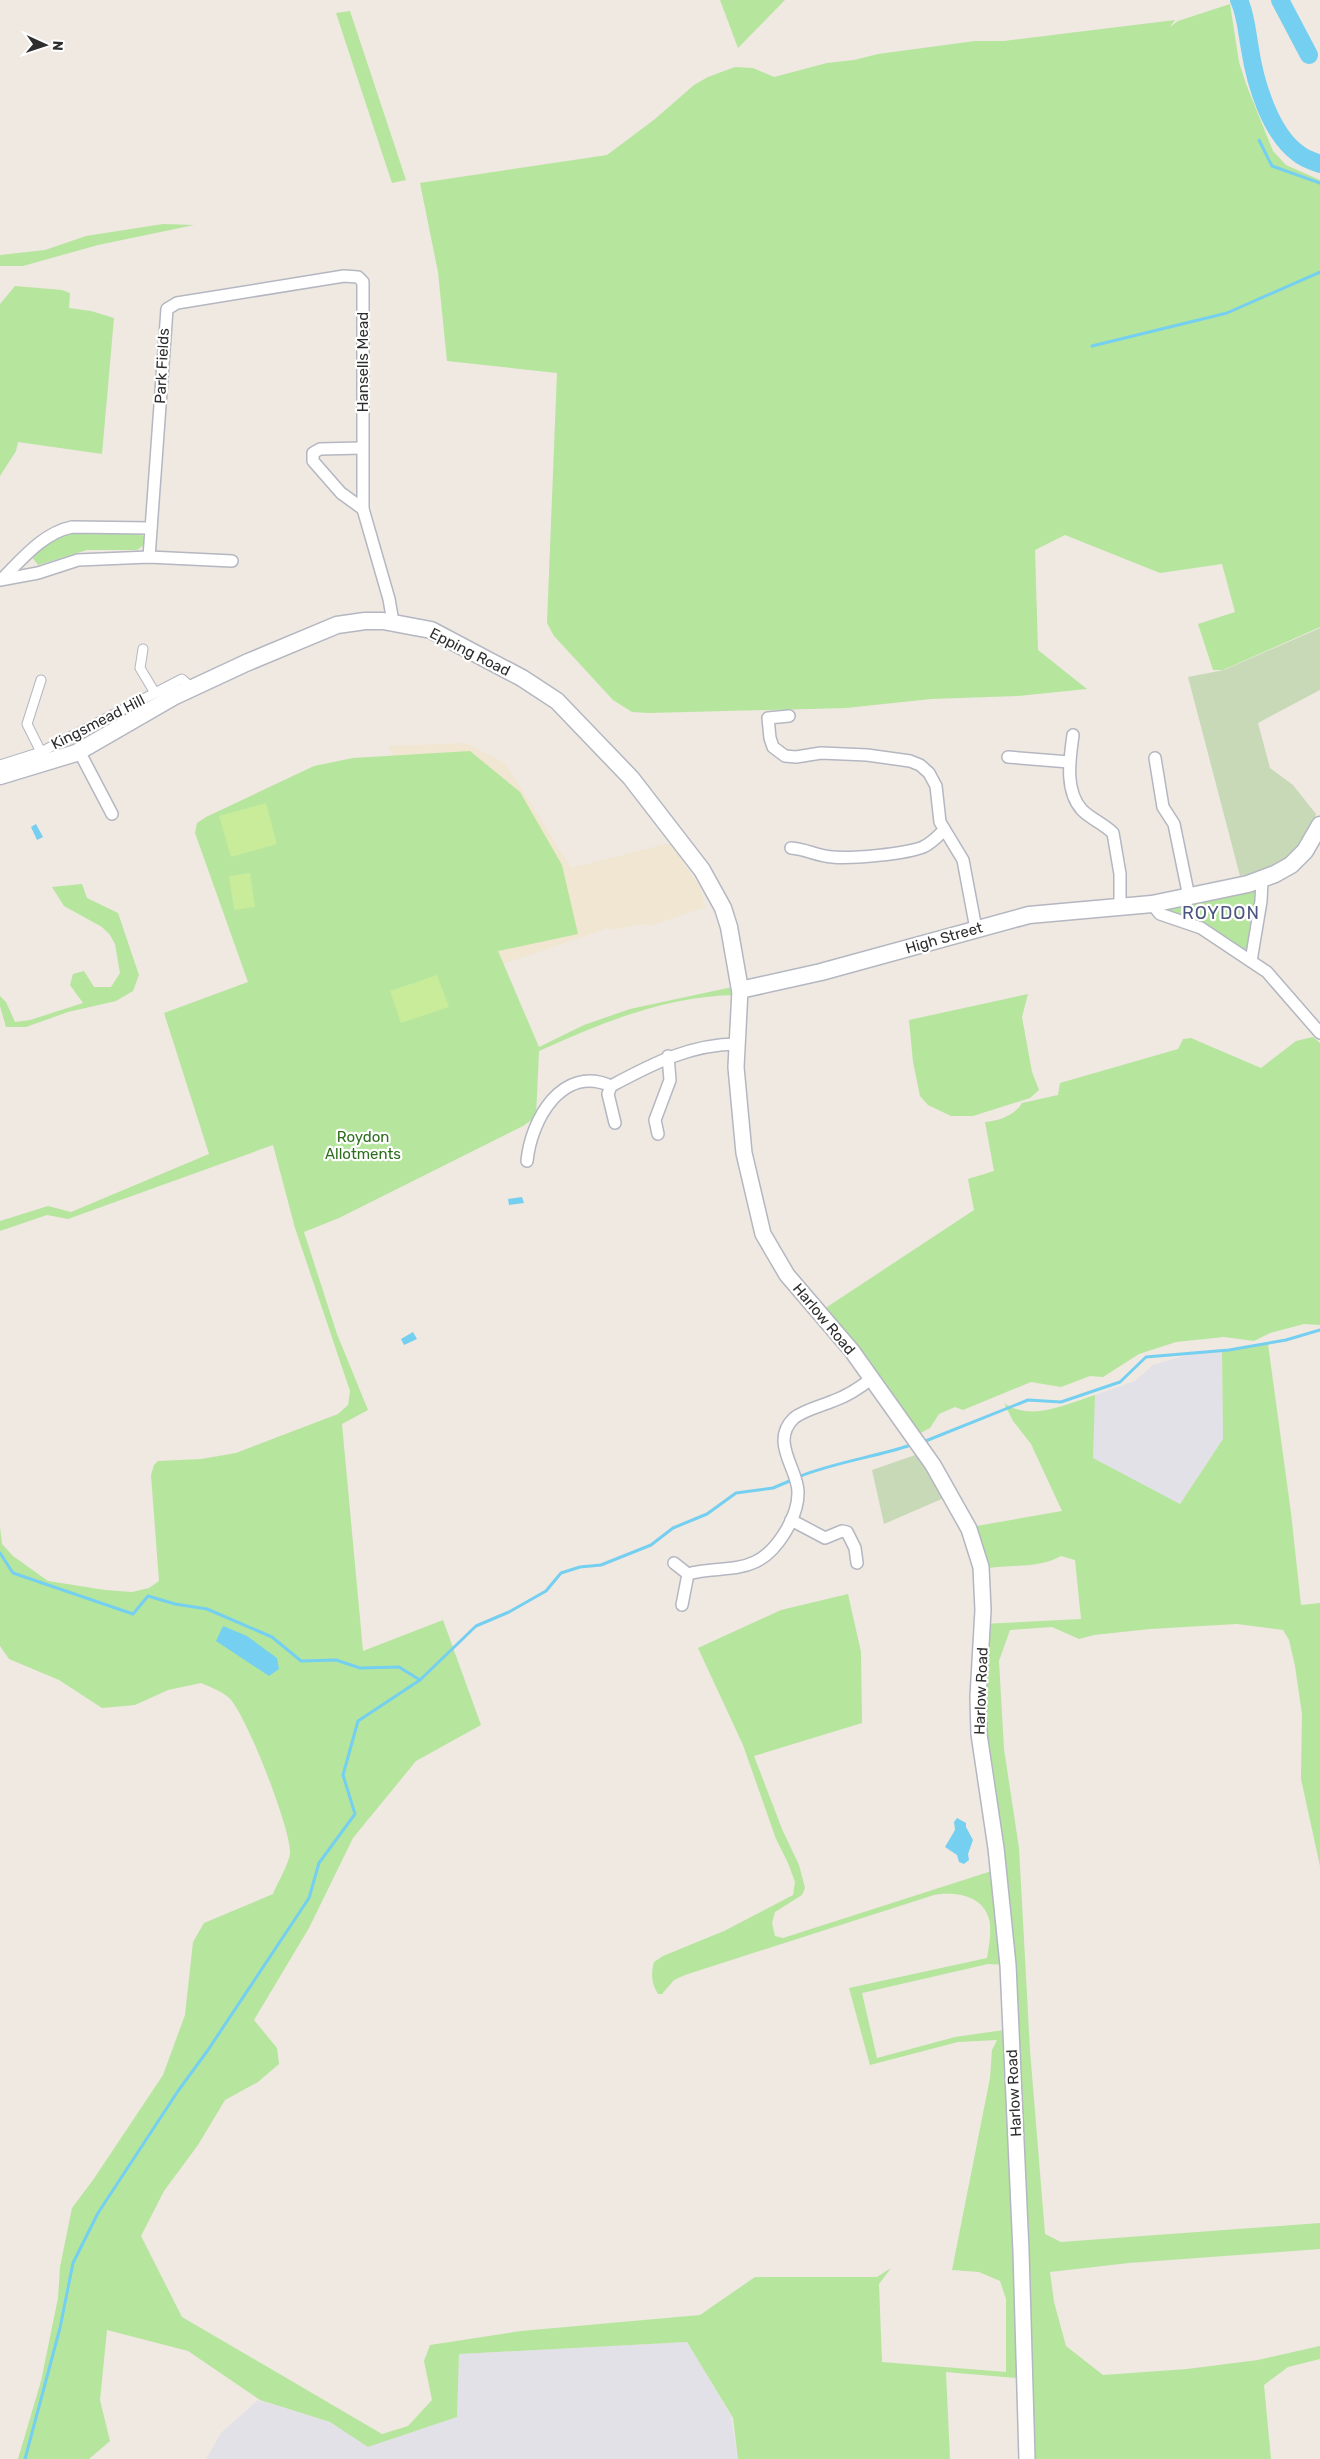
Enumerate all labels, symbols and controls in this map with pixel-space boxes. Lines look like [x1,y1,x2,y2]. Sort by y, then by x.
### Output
north arrow [20,20,70,70]
text: N [49,40,66,51]
street label: Hansells Mead [354,312,372,412]
street label: Park Fields [151,327,173,404]
street label: Epping Road [427,624,513,680]
street label: Kingsmead Hill [48,691,148,753]
district label: ROYDON [1182,902,1260,924]
street label: High Street [903,918,985,958]
park label: Roydon Allotments [325,1128,401,1163]
street label: Harlow Road [789,1280,859,1358]
street label: Harlow Road [970,1647,992,1735]
street label: Harlow Road [1003,2049,1025,2137]

